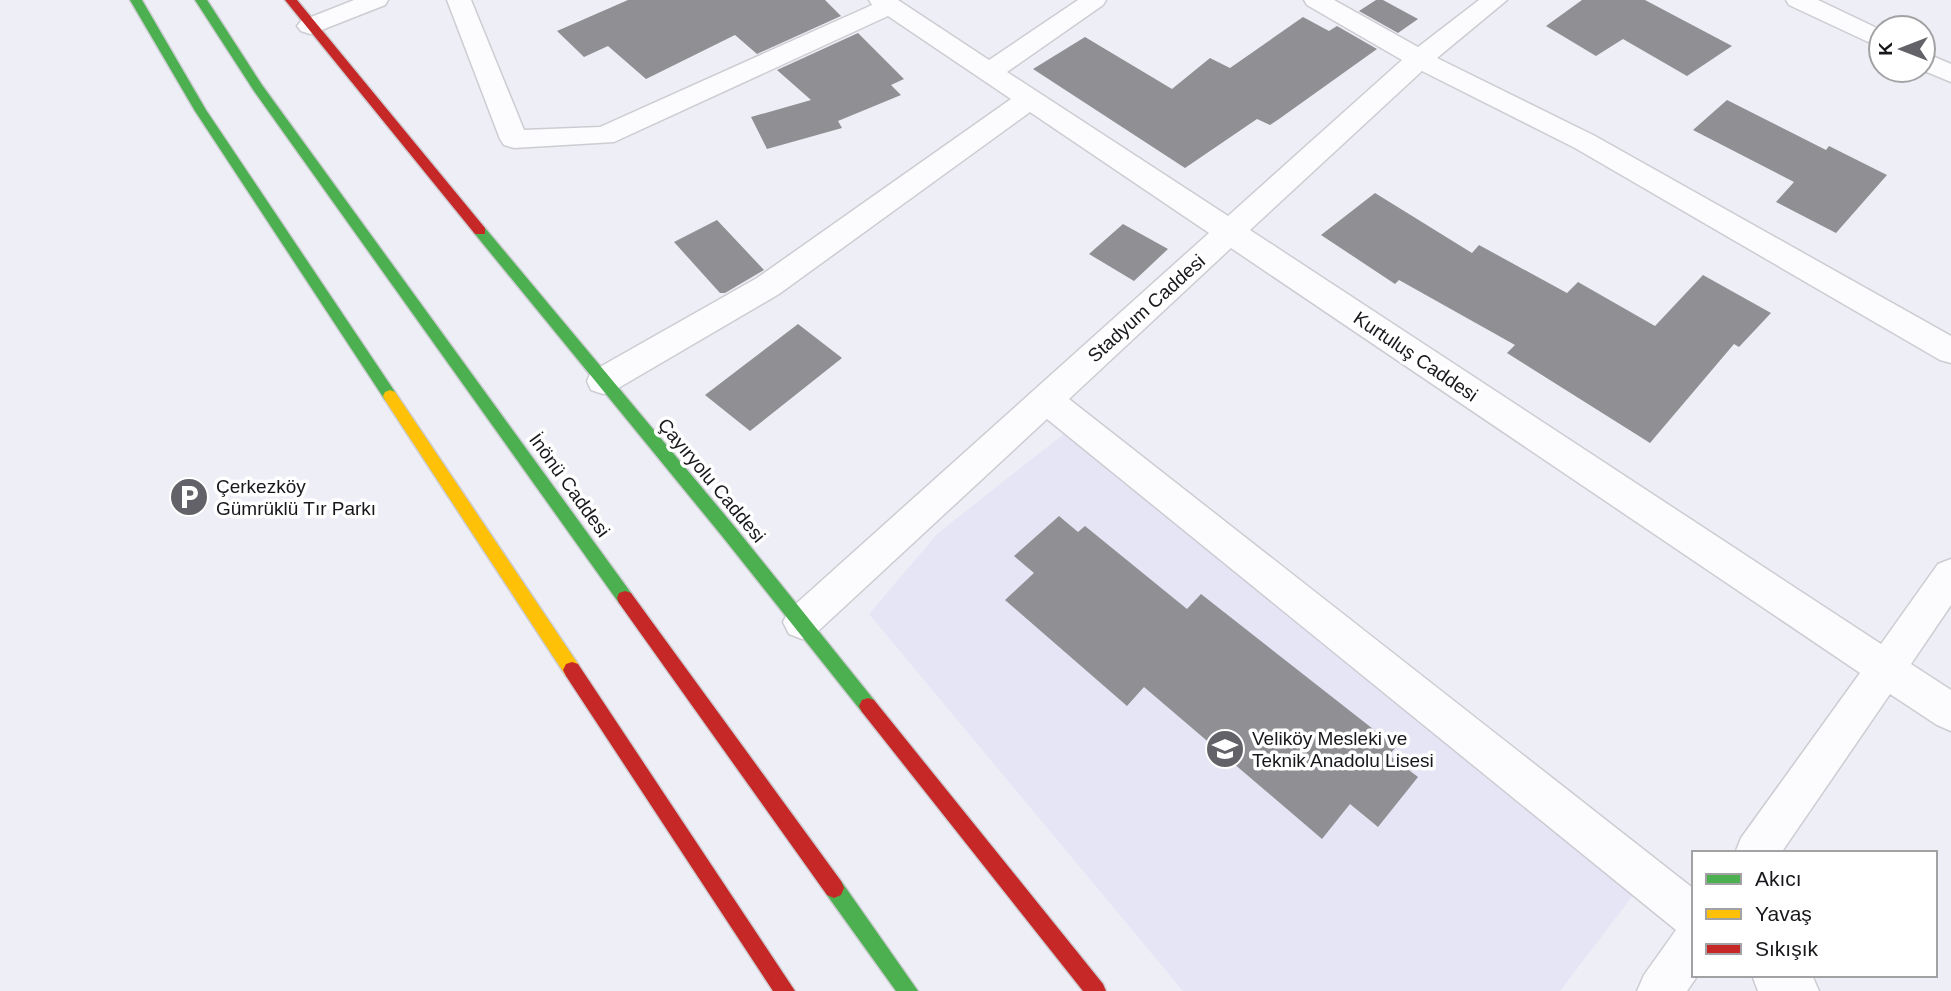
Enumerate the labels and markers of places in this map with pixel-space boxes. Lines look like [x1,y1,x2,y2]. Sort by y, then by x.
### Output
parking icon: Çerkezköy Gümrüklü Tır Parkı [168,476,210,518]
place label: Çerkezköy Gümrüklü Tır Parkı [216,476,376,519]
school or university icon: Veliköy Mesleki ve Teknik Anadolu Lisesi [1204,728,1246,770]
place label: Veliköy Mesleki ve Teknik Anadolu Lisesi [1252,728,1434,771]

